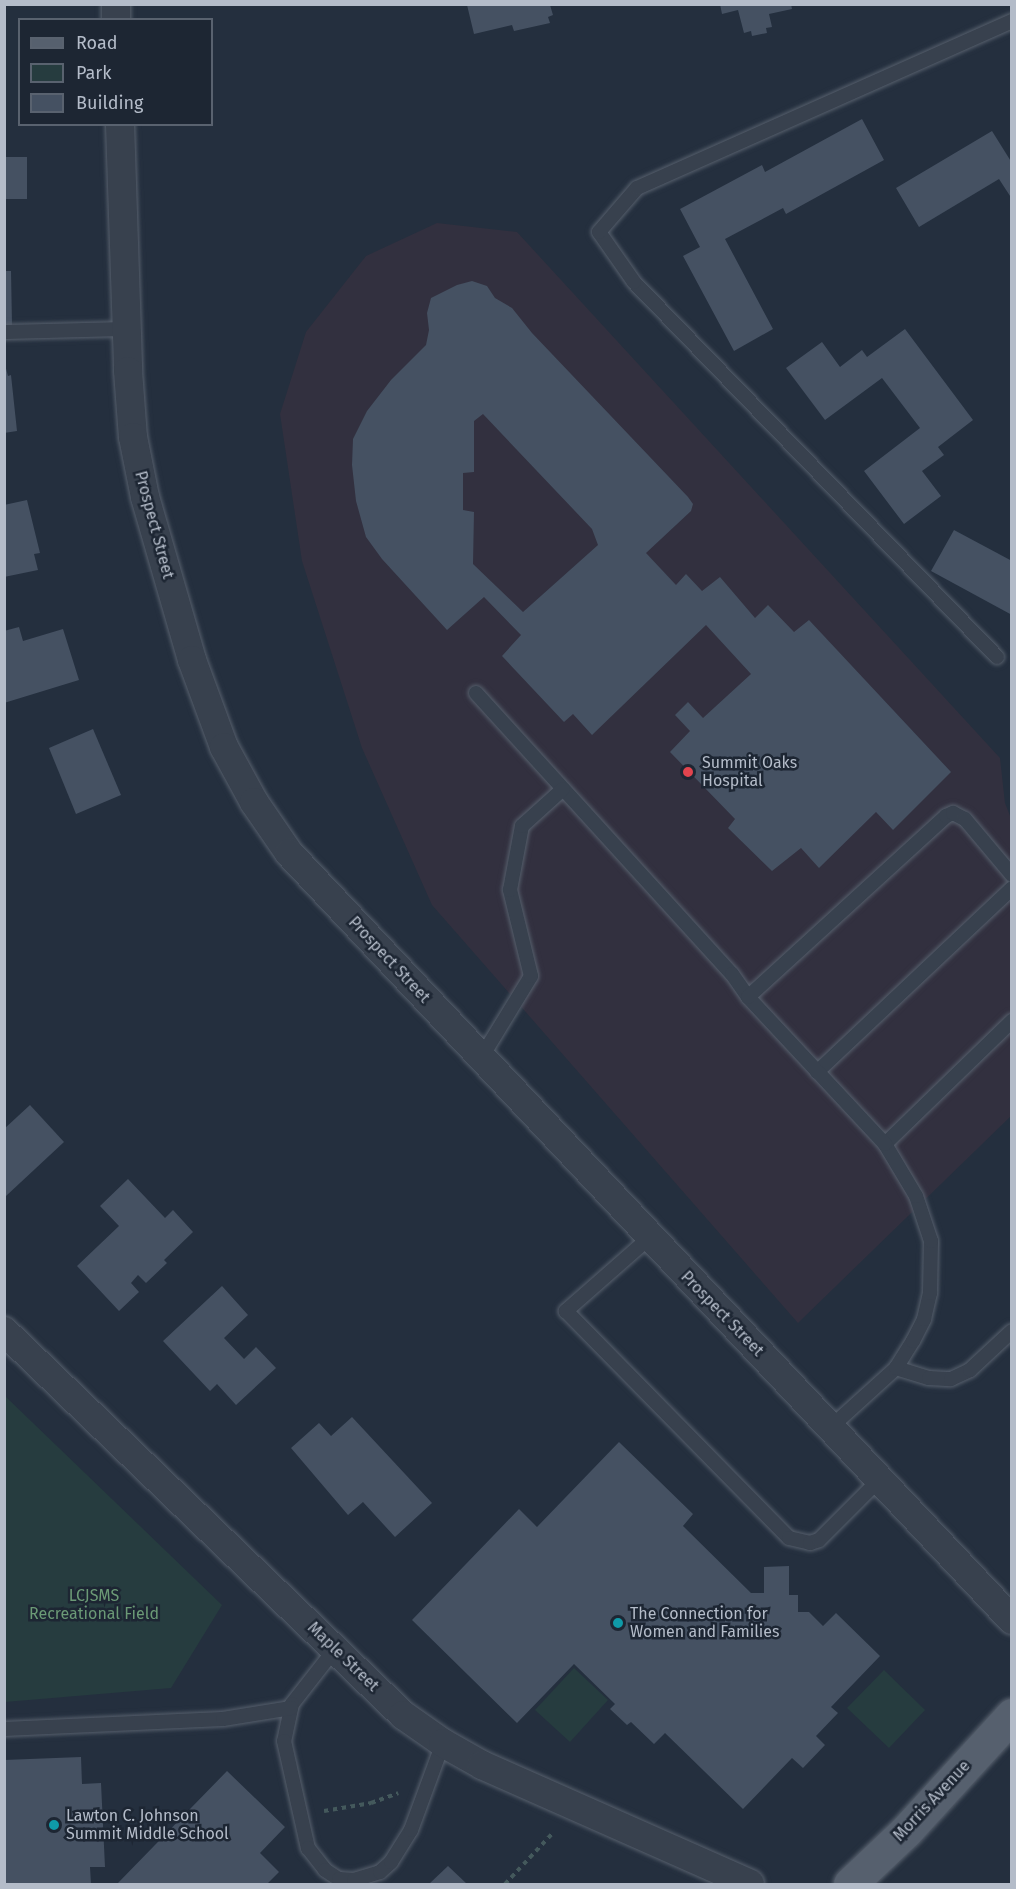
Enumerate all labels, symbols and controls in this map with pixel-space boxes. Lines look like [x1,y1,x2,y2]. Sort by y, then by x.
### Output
legend [18,18,213,126]
text: Road [76,32,118,54]
text: Park [76,62,111,84]
text: Building [76,92,143,114]
street label: Prospect Street [130,469,178,581]
place label: Summit Oaks Hospital [702,753,797,791]
marker: Summit Oaks Hospital [679,763,697,781]
street label: Prospect Street [344,913,434,1007]
street label: Prospect Street [677,1267,767,1361]
park label: LCJSMS Recreational Field [29,1586,159,1624]
place label: The Connection for Women and Families [630,1604,780,1642]
marker: The Connection for Women and Families [611,1616,625,1630]
street label: Maple Street [303,1618,383,1696]
street label: Morris Avenue [890,1757,974,1845]
place label: Lawton C. Johnson Summit Middle School [66,1806,229,1844]
marker: Lawton C. Johnson Summit Middle School [47,1818,61,1832]

